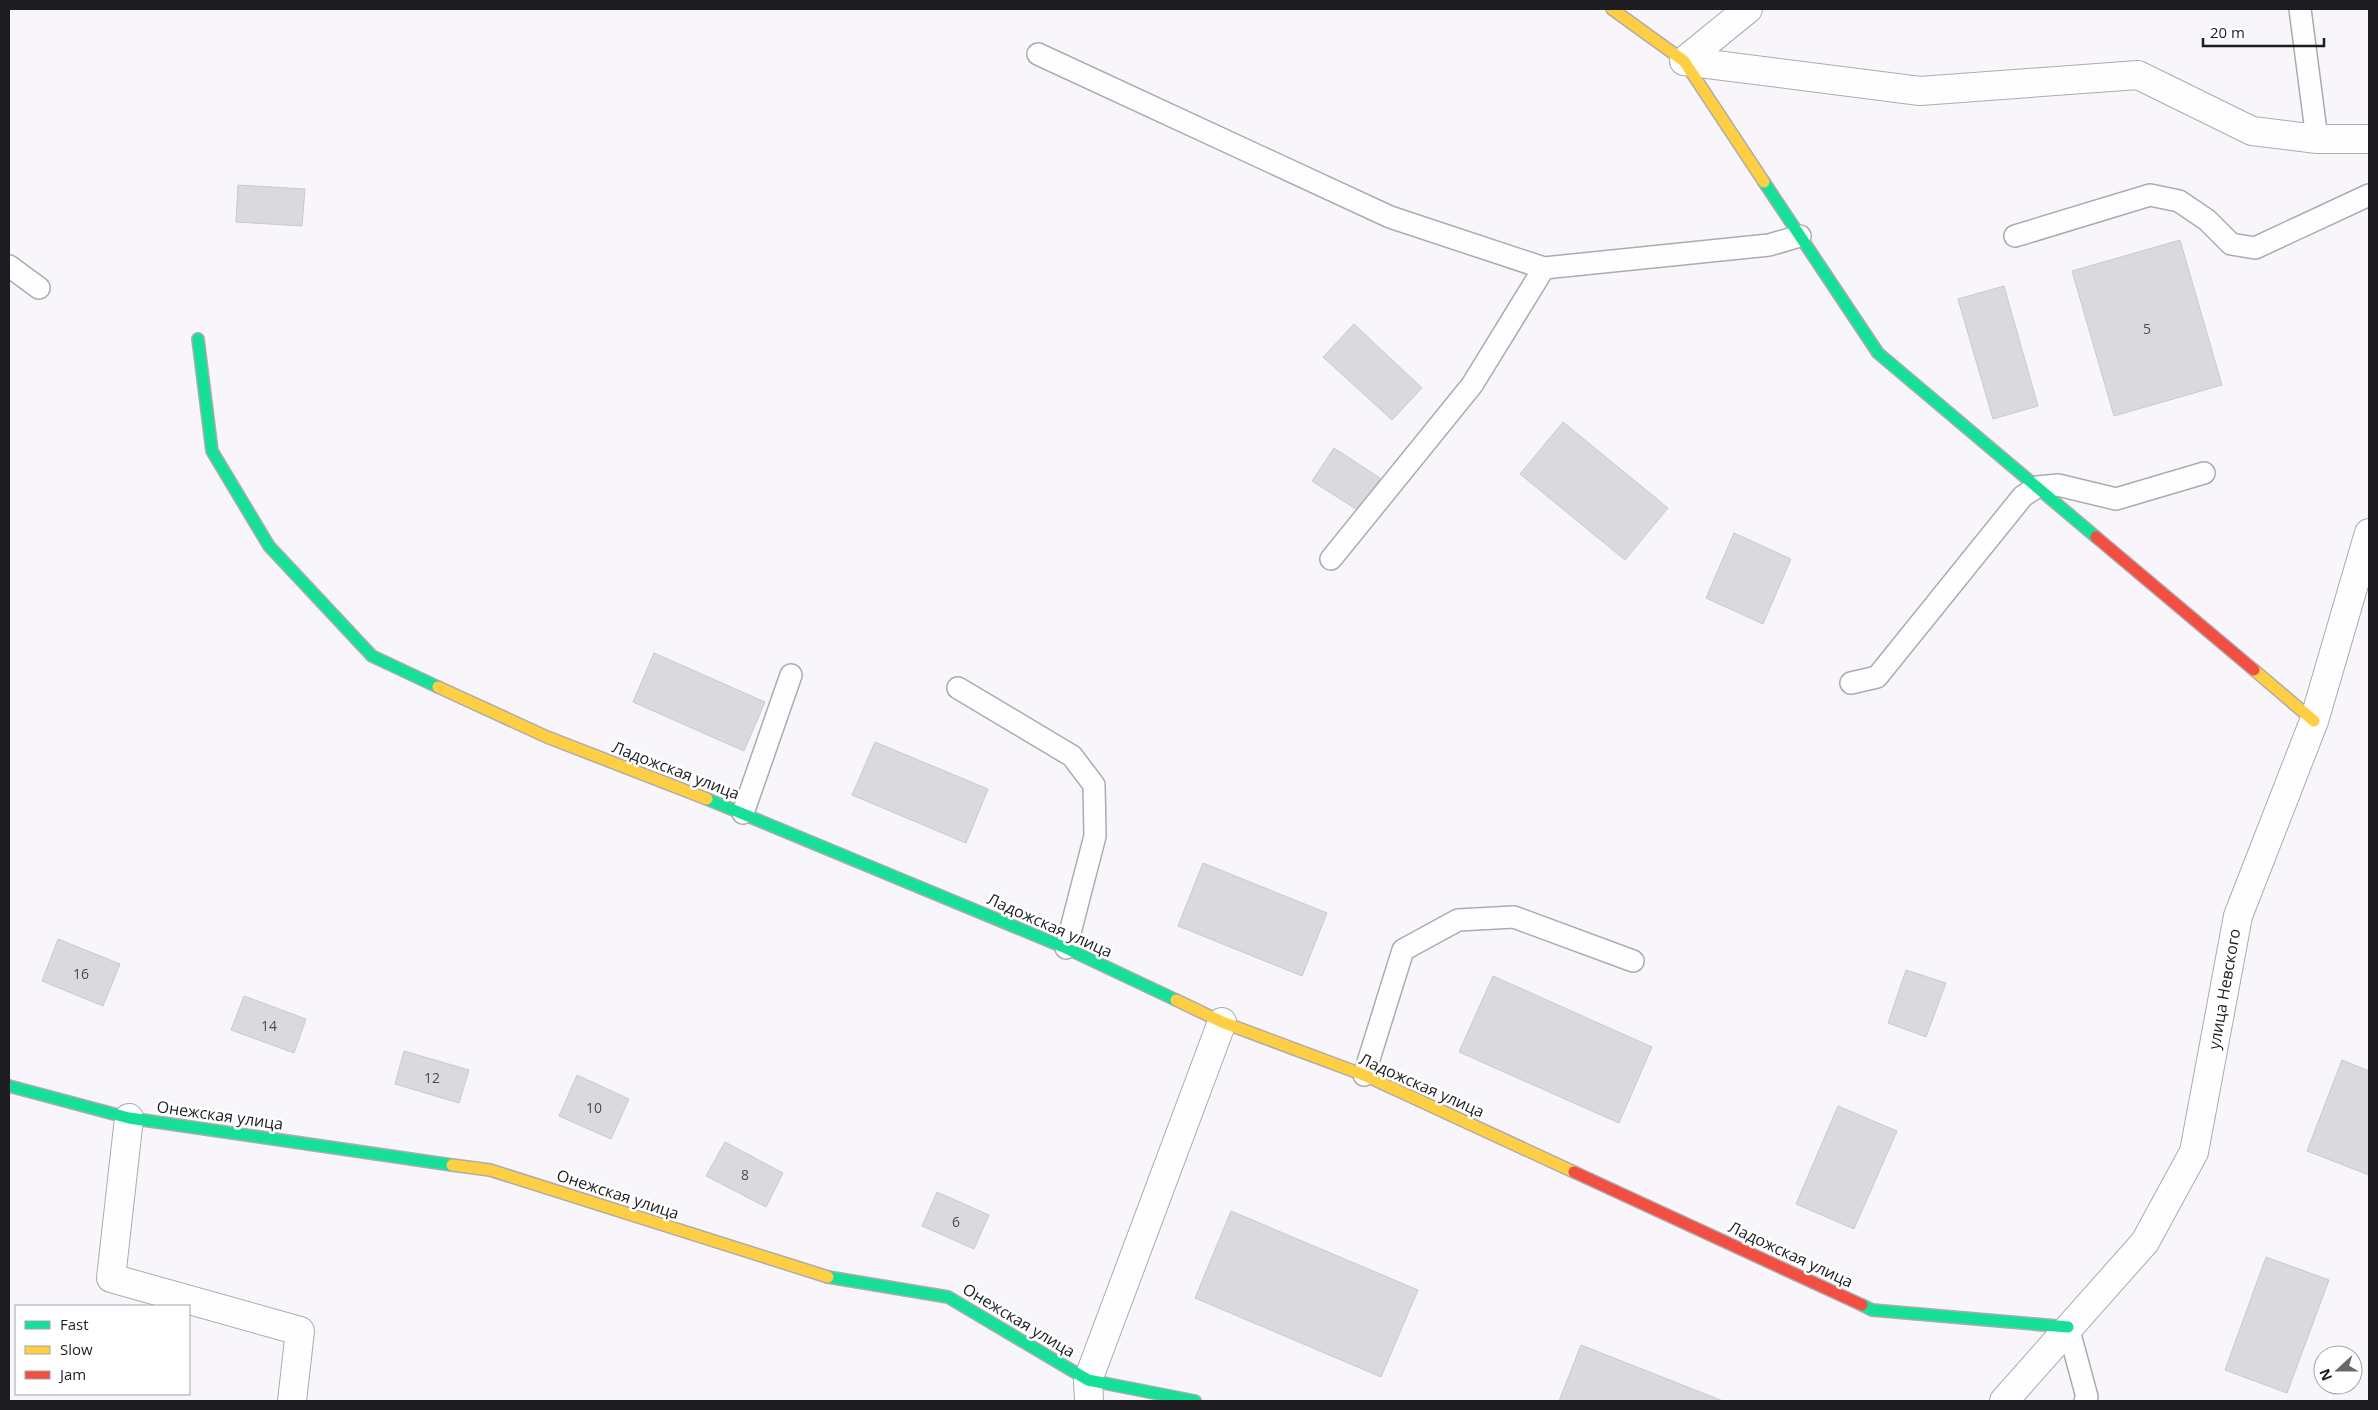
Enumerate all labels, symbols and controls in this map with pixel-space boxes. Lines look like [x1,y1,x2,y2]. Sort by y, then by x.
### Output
scale bar [2203,15,2324,47]
text: 20 m [2210,22,2245,42]
house number: 5 [2143,319,2151,338]
street label: Ладожская улица [609,736,743,804]
street label: Ладожская улица [984,888,1116,962]
street label: улица Невского [2203,927,2245,1051]
house number: 16 [73,964,89,983]
house number: 14 [261,1016,277,1035]
street label: Ладожская улица [1356,1048,1488,1122]
house number: 12 [424,1068,440,1087]
street label: Онежская улица [155,1095,285,1135]
house number: 10 [586,1098,602,1117]
street label: Онежская улица [554,1164,682,1224]
house number: 8 [741,1165,749,1184]
house number: 6 [952,1212,960,1231]
street label: Ладожская улица [1725,1216,1857,1292]
street label: Онежская улица [959,1278,1079,1362]
legend [15,1305,190,1395]
text: Fast [60,1314,89,1334]
text: Slow [60,1339,93,1359]
north arrow [2313,1345,2363,1395]
text: Jam [58,1364,86,1384]
text: N [2314,1366,2336,1384]

